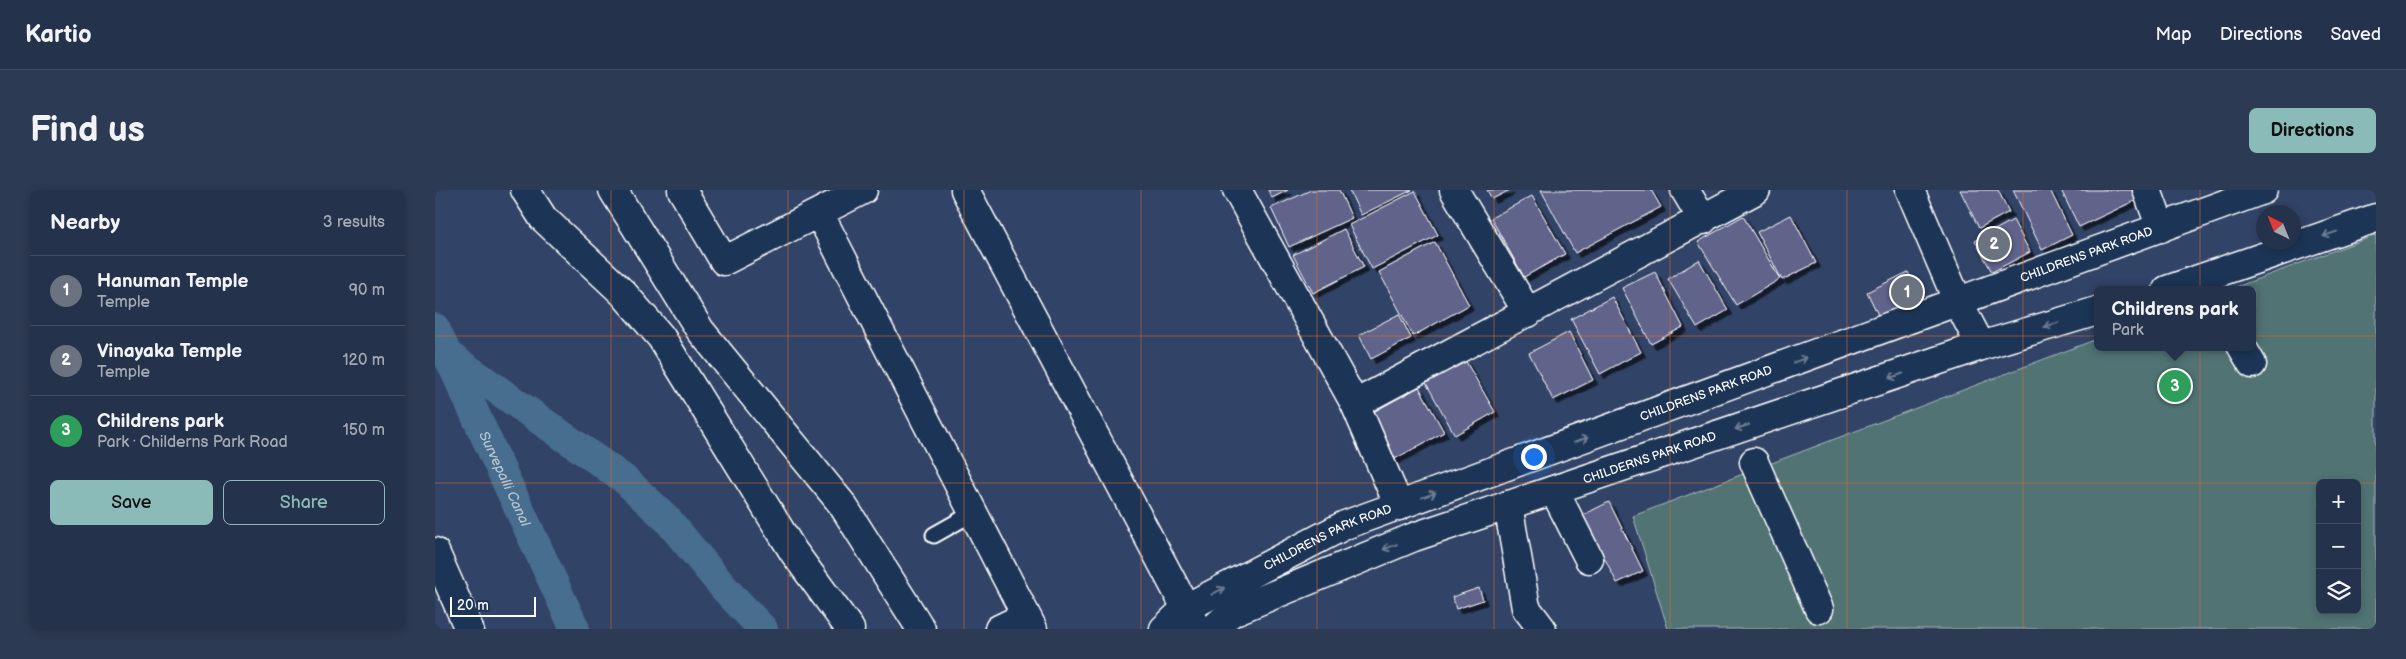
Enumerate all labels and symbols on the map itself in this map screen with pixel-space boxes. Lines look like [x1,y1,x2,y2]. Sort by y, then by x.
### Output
north arrow [2256,205,2301,250]
street label: CHILDRENS PARK ROAD [2018,224,2155,286]
pin: 2 [1978,225,2010,263]
one-way arrow [2323,230,2338,239]
pin: 1 [1891,273,1923,311]
one-way arrow [2043,320,2059,330]
one-way arrow [1792,355,1807,364]
street label: CHILDRENS PARK ROAD [1638,363,1775,425]
pin: 3 [2159,367,2191,405]
one-way arrow [1889,371,1905,381]
one-way arrow [1735,423,1751,433]
water label: Survepalli Canal [475,428,534,530]
street label: CHILDERNS PARK ROAD [1581,429,1719,488]
one-way arrow [1573,435,1589,444]
your location [1521,444,1547,470]
one-way arrow [1420,490,1436,499]
street label: CHILDRENS PARK ROAD [1261,501,1394,574]
one-way arrow [1383,542,1398,552]
one-way arrow [1210,586,1225,596]
scale bar [450,594,536,617]

